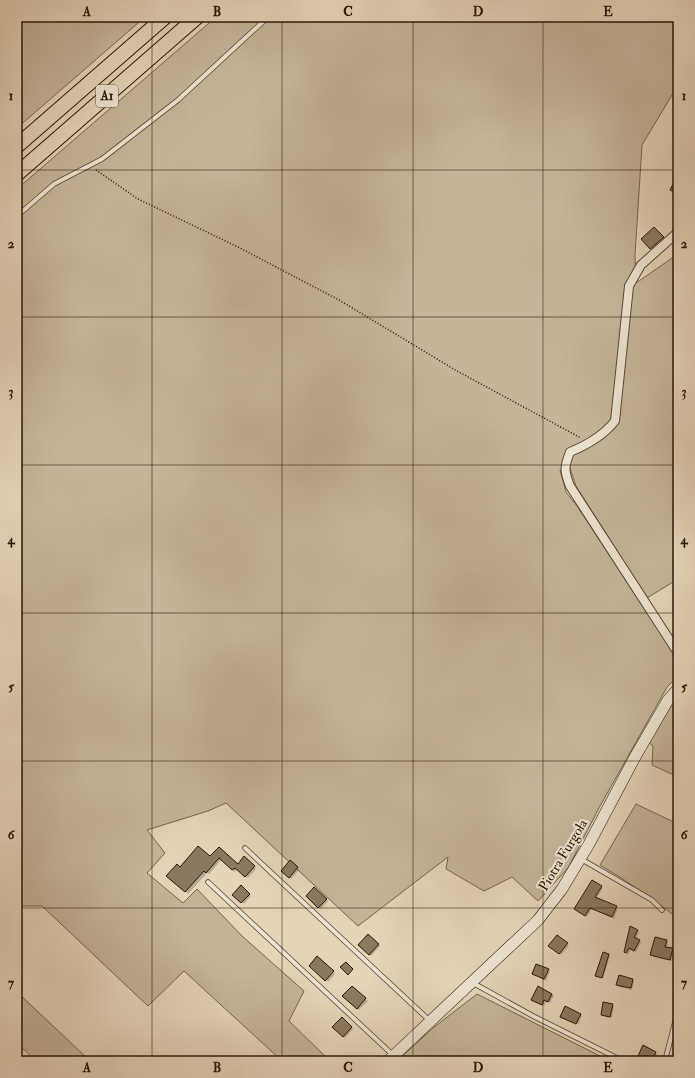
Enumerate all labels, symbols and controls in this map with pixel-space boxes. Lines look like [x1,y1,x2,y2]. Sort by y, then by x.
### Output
text: A [82,4,92,20]
text: B [213,4,221,20]
text: C [343,4,353,20]
text: D [473,4,484,20]
text: E [603,4,613,20]
road number: A1 [96,85,118,107]
text: 1 [9,88,14,104]
text: 1 [682,88,687,104]
text: 2 [8,236,15,252]
text: 2 [681,236,688,252]
text: 3 [9,384,14,400]
text: 3 [682,384,687,400]
text: 4 [6,532,15,548]
text: 4 [679,532,688,548]
text: 5 [8,679,14,695]
text: 5 [681,679,687,695]
street label: Piotra Furgoła [535,816,591,894]
text: 6 [8,827,16,843]
text: 6 [681,827,689,843]
text: 7 [8,975,15,991]
text: 7 [681,975,688,991]
text: A [82,1060,92,1076]
text: B [213,1060,221,1076]
text: C [343,1060,353,1076]
text: D [473,1060,484,1076]
text: E [603,1060,613,1076]

